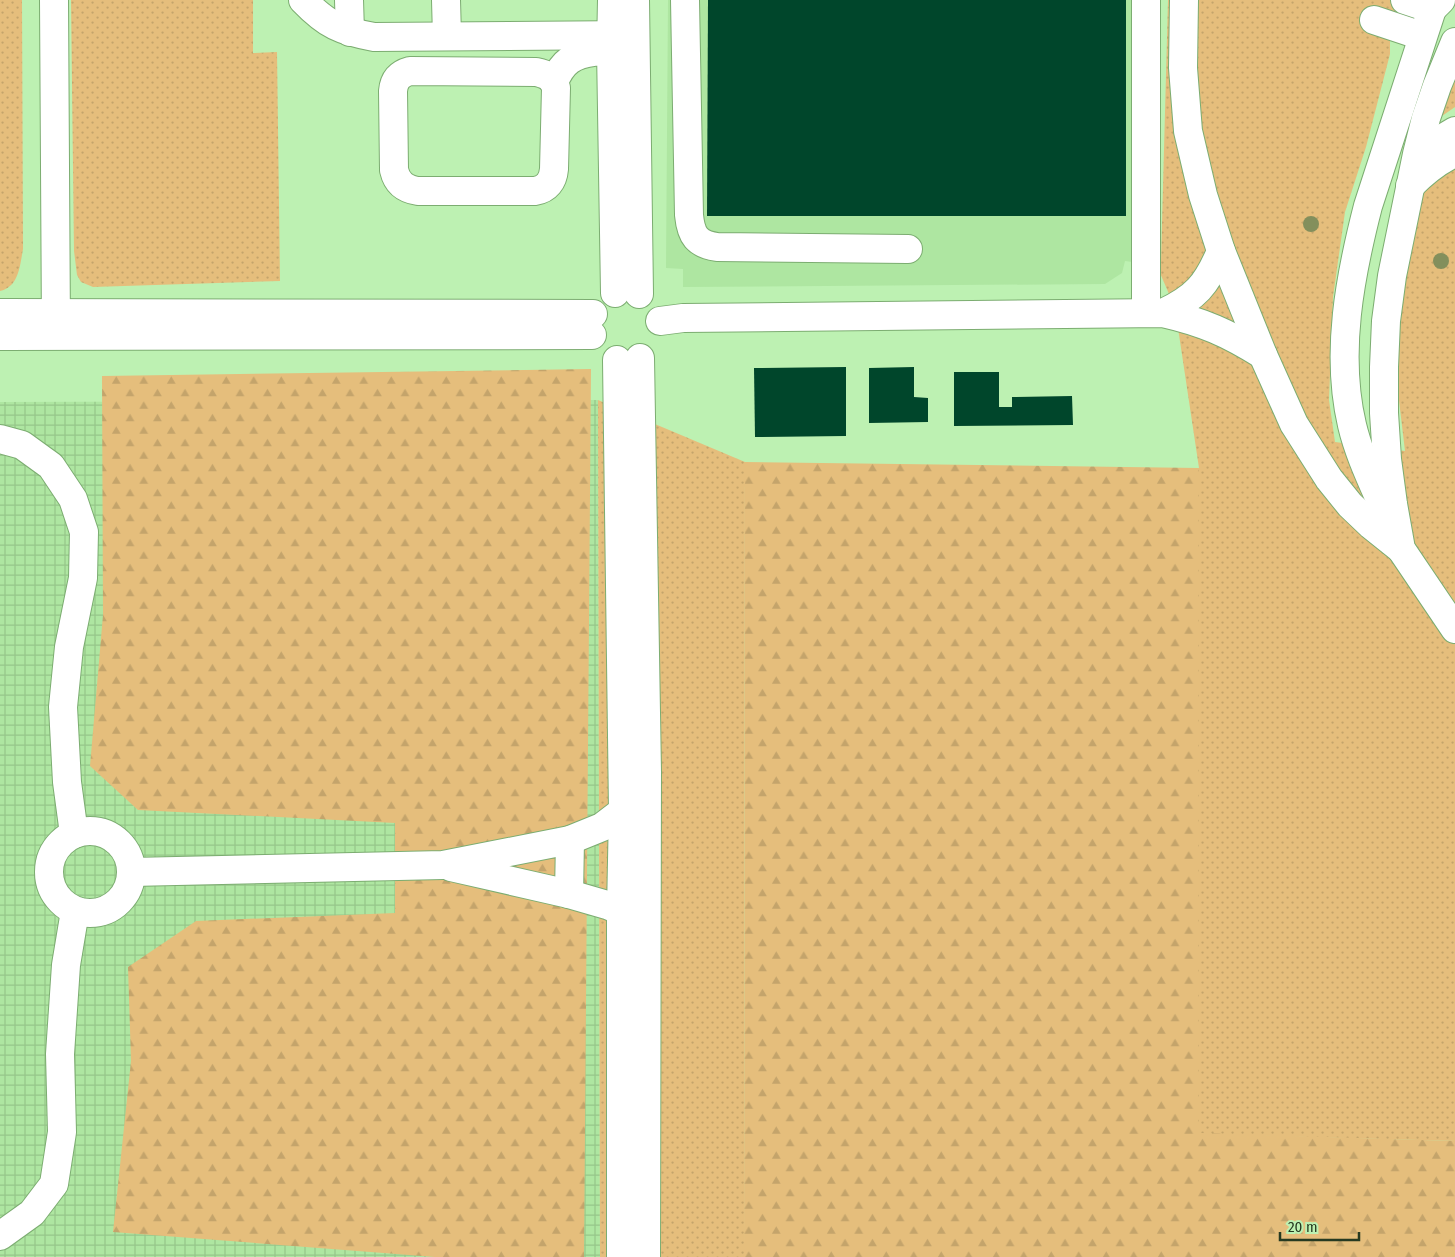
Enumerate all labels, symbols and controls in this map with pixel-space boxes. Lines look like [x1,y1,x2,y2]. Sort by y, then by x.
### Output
scale bar [1280,1210,1359,1242]
text: 20 m [1288,1218,1318,1236]

